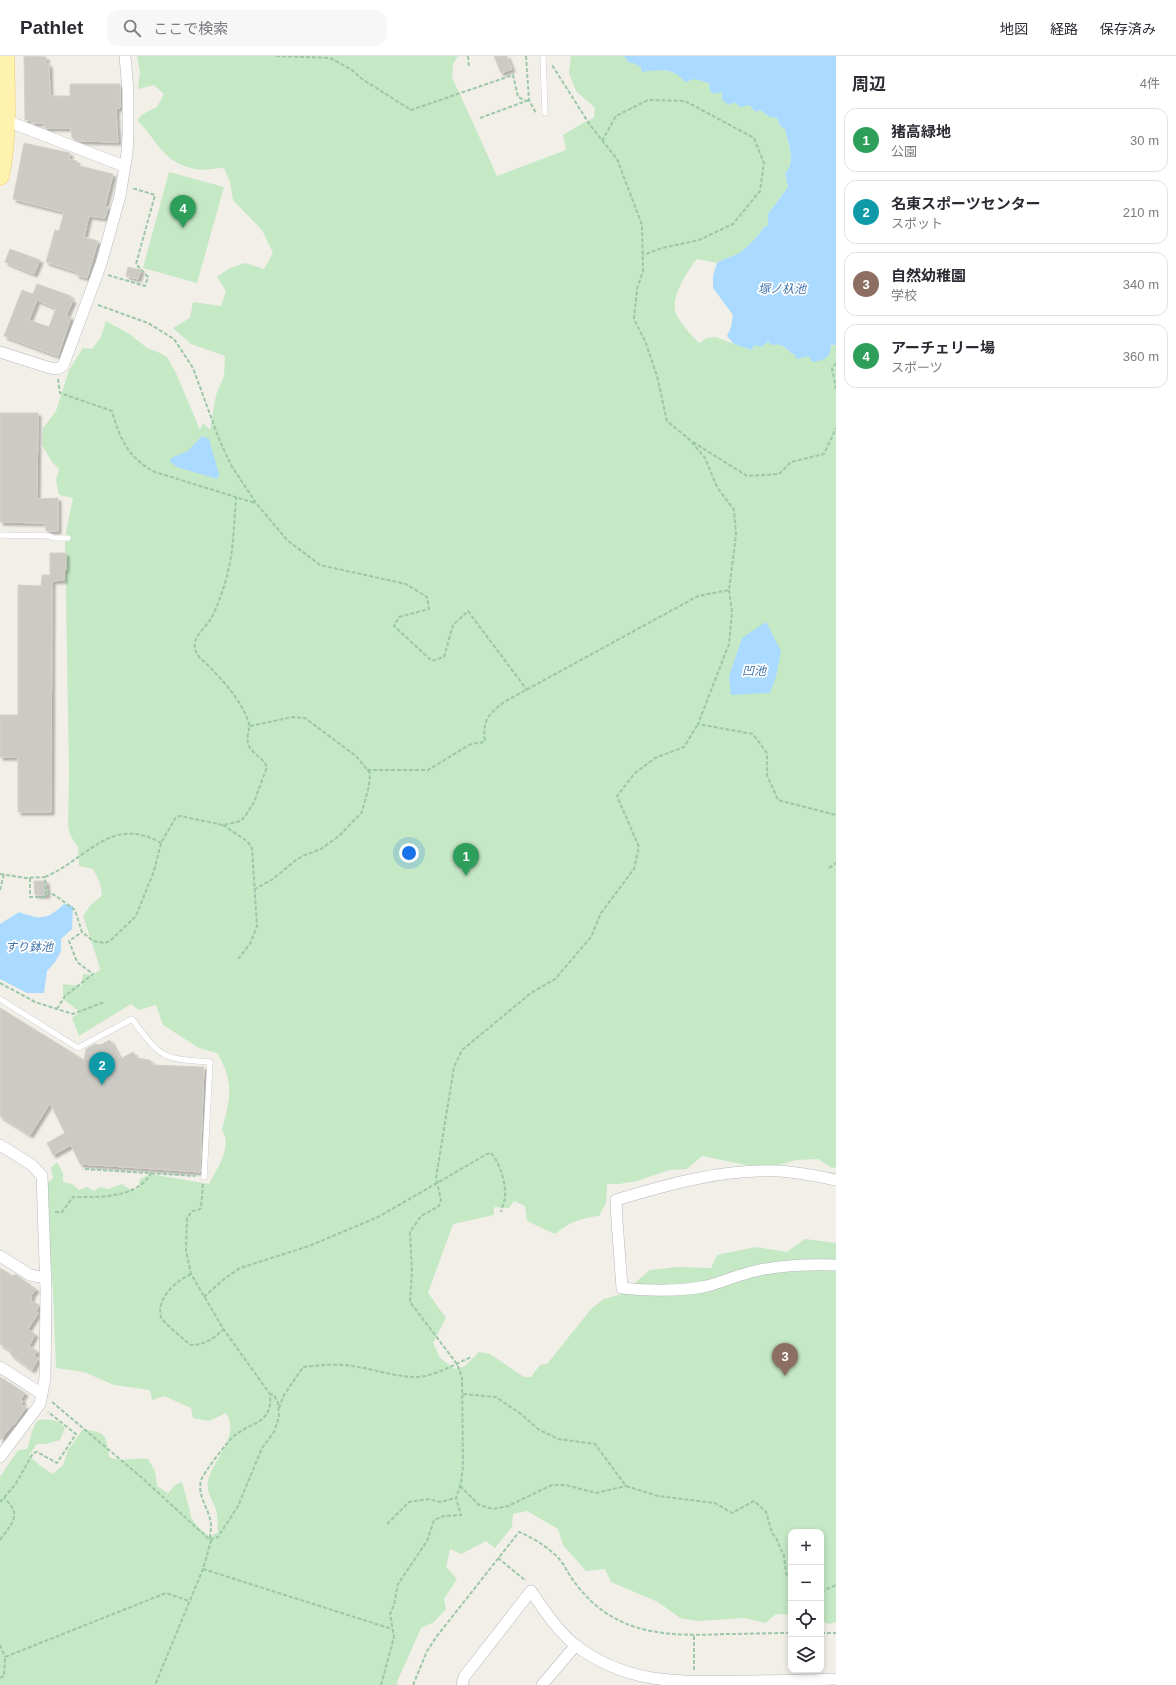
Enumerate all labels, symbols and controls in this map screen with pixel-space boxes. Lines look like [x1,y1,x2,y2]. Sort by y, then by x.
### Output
search box [107,10,387,46]
text: Pathlet [20,17,83,38]
icon: search [121,17,143,39]
text: ここで検索 [153,20,228,37]
text: 地図 [1000,21,1028,37]
text: 経路 [1050,21,1078,37]
text: 保存済み [1100,21,1156,37]
text: 周辺 [852,75,886,94]
text: 4件 [1140,76,1160,91]
text: 猪高緑地 [891,123,951,140]
text: 1 [862,133,870,148]
text: 30 m [1130,133,1159,148]
text: 公園 [891,144,917,159]
pin: 4 [170,195,196,228]
text: 名東スポーツセンター [891,195,1041,212]
text: 2 [862,205,870,220]
text: 210 m [1123,205,1159,220]
text: スポット [891,216,943,231]
text: 自然幼稚園 [891,267,966,284]
text: 3 [862,277,870,292]
text: 340 m [1123,277,1159,292]
water label: 塚ノ杁池 [758,282,807,296]
text: 学校 [891,288,917,303]
text: アーチェリー場 [891,339,995,356]
text: 4 [862,349,870,364]
text: 360 m [1123,349,1159,364]
text: スポーツ [891,360,943,375]
water label: 凹池 [742,664,767,678]
your location [399,843,419,863]
pin: 1 [453,843,479,876]
water label: すり鉢池 [5,940,54,954]
pin: 2 [89,1052,115,1085]
pin: 3 [772,1343,798,1376]
map controls [788,1529,824,1673]
button: + [788,1529,824,1565]
button: − [788,1565,824,1601]
button: locate [788,1601,824,1637]
button: layers [788,1637,824,1673]

